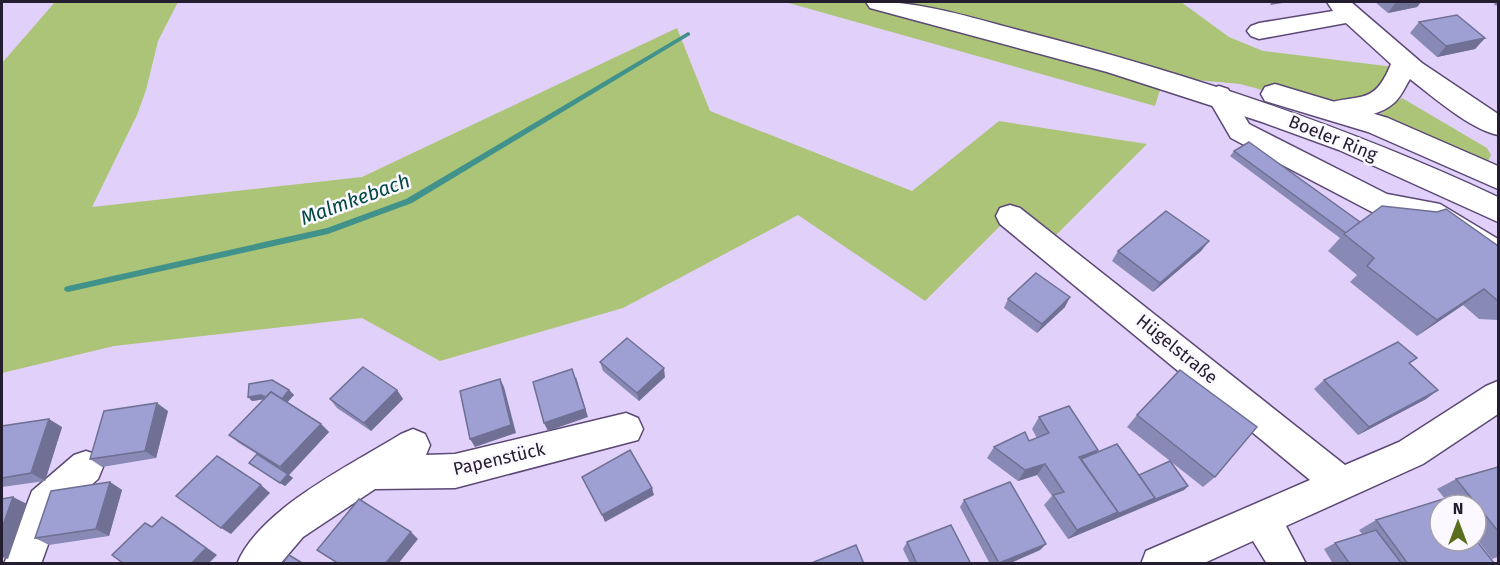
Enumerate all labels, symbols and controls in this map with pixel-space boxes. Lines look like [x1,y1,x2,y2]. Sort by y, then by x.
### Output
street label: Boeler Ring [1285,110,1381,166]
water label: Malmkebach [297,168,413,230]
street label: Hügelstraße [1132,309,1222,389]
street label: Papenstück [451,438,548,480]
north arrow [1428,493,1488,553]
text: N [1453,499,1463,518]

